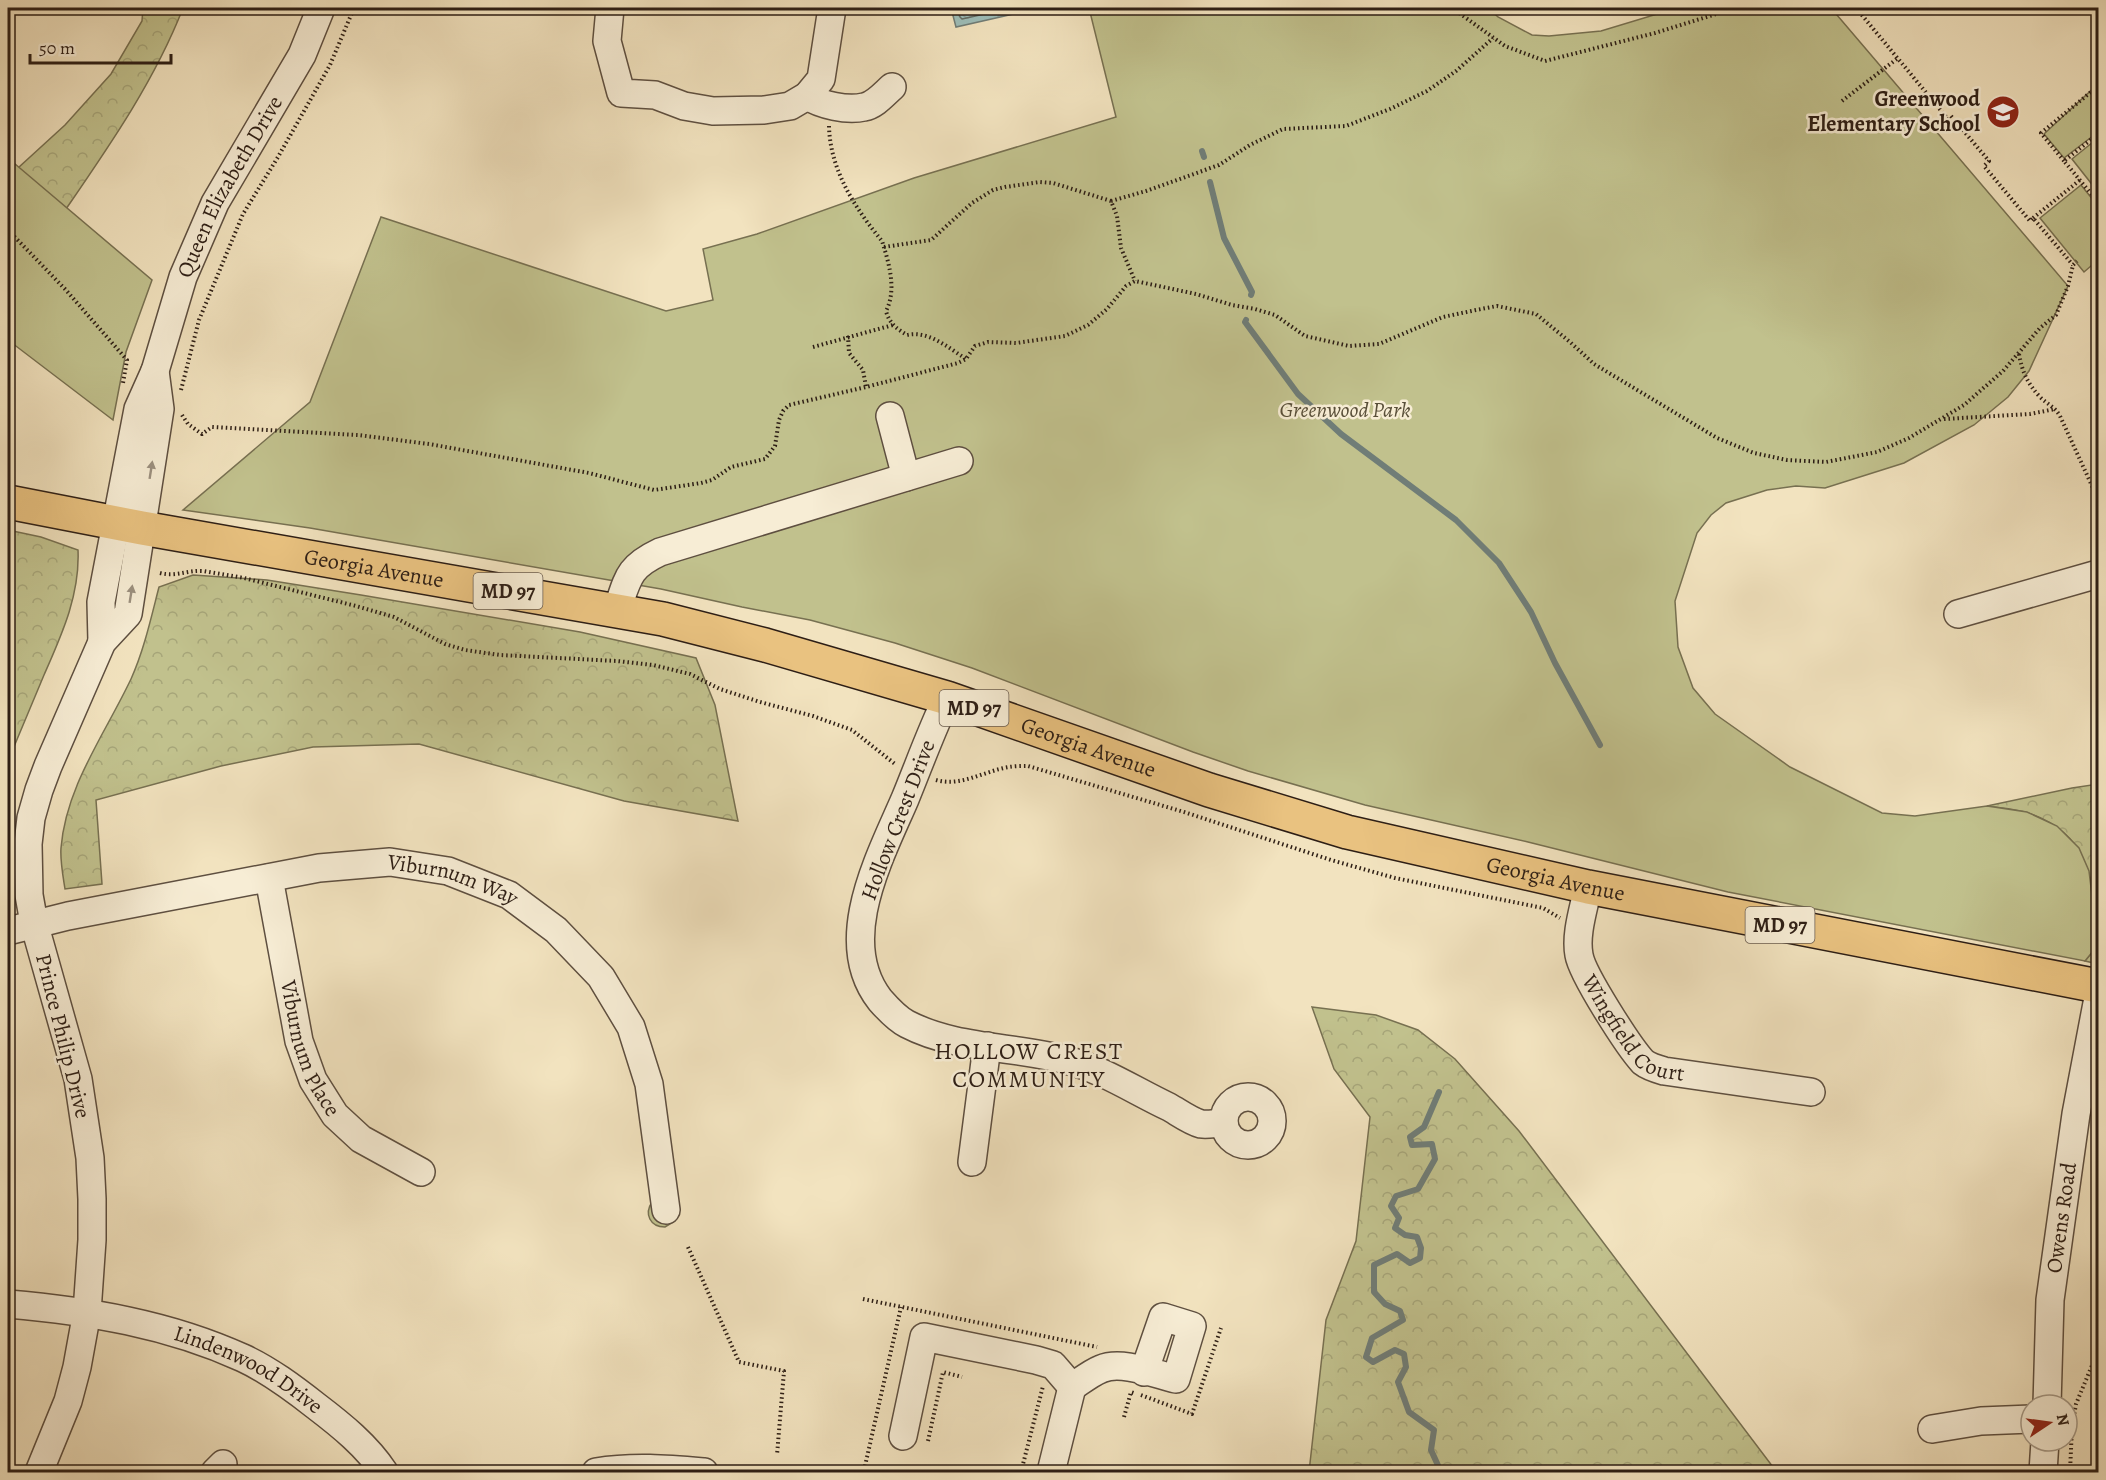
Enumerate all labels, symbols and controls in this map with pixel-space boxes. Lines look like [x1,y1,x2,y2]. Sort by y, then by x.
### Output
scale bar [30,27,171,65]
text: 50 m [39,36,75,60]
place label: Greenwood Elementary School [1807,84,1980,139]
street label: Queen Elizabeth Drive [169,90,290,282]
school or university icon: Greenwood Elementary School [1985,94,2021,130]
park label: Greenwood Park [1279,395,1411,425]
one-way arrow [146,460,155,479]
street label: Georgia Avenue [302,542,446,595]
road number: MD 97 [474,573,542,609]
one-way arrow [127,584,136,603]
road number: MD 97 [940,690,1008,726]
street label: Georgia Avenue [1017,710,1160,785]
street label: Hollow Crest Drive [854,735,942,905]
street label: Viburnum Way [384,847,525,912]
street label: Georgia Avenue [1483,849,1627,909]
road number: MD 97 [1746,907,1814,943]
street label: Prince Philip Drive [28,950,98,1122]
street label: Wingfield Court [1574,968,1686,1089]
street label: Viburnum Place [273,977,347,1122]
district label: HOLLOW CREST COMMUNITY [934,1035,1124,1095]
street label: Owens Road [2039,1160,2084,1275]
street label: Lindenwood Drive [170,1318,329,1421]
north arrow [2019,1393,2079,1453]
text: N [2051,1412,2075,1428]

